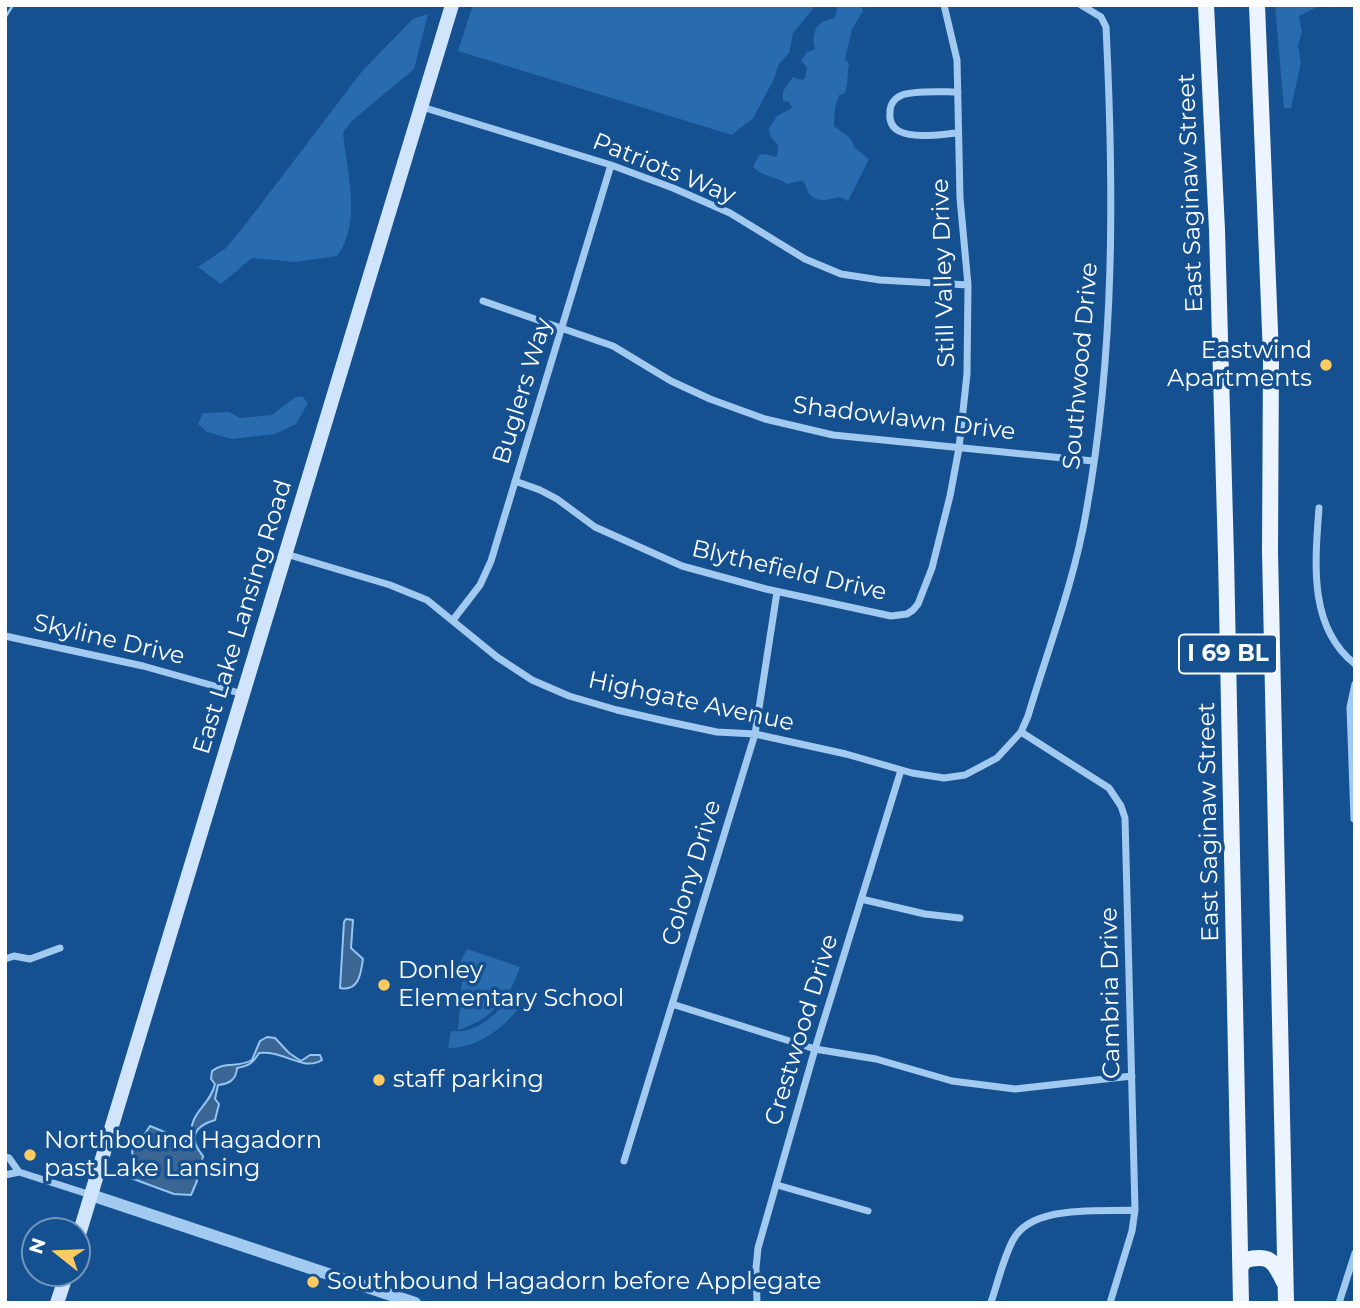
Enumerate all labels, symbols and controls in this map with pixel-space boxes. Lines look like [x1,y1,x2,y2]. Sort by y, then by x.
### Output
street label: East Saginaw Street [1172,73,1210,313]
street label: Patriots Way [588,127,740,211]
street label: Still Valley Drive [926,178,962,368]
street label: Southwood Drive [1058,261,1104,471]
street label: Buglers Way [487,314,559,468]
place label: Eastwind Apartments [1167,337,1312,393]
marker: Eastwind Apartments [1318,357,1334,373]
street label: Shadowlawn Drive [791,391,1017,447]
street label: East Lake Lansing Road [188,476,298,758]
street label: Blythefield Drive [689,535,889,607]
street label: Skyline Drive [31,609,187,671]
road number: I 69 BL [1179,634,1277,674]
street label: Highgate Avenue [585,666,797,738]
street label: East Saginaw Street [1193,702,1225,942]
street label: Colony Drive [656,797,728,949]
street label: Cambria Drive [1095,907,1127,1079]
street label: Crestwood Drive [759,931,845,1129]
place label: Donley Elementary School [398,957,624,1013]
marker: Donley Elementary School [376,977,392,993]
place label: staff parking [393,1066,544,1094]
marker: staff parking [371,1072,387,1088]
place label: Northbound Hagadorn past Lake Lansing [44,1127,322,1183]
marker: Northbound Hagadorn past Lake Lansing [22,1147,38,1163]
north arrow [21,1217,91,1287]
text: N [24,1235,51,1257]
place label: Southbound Hagadorn before Applegate [327,1268,822,1296]
marker: Southbound Hagadorn before Applegate [305,1274,321,1290]

